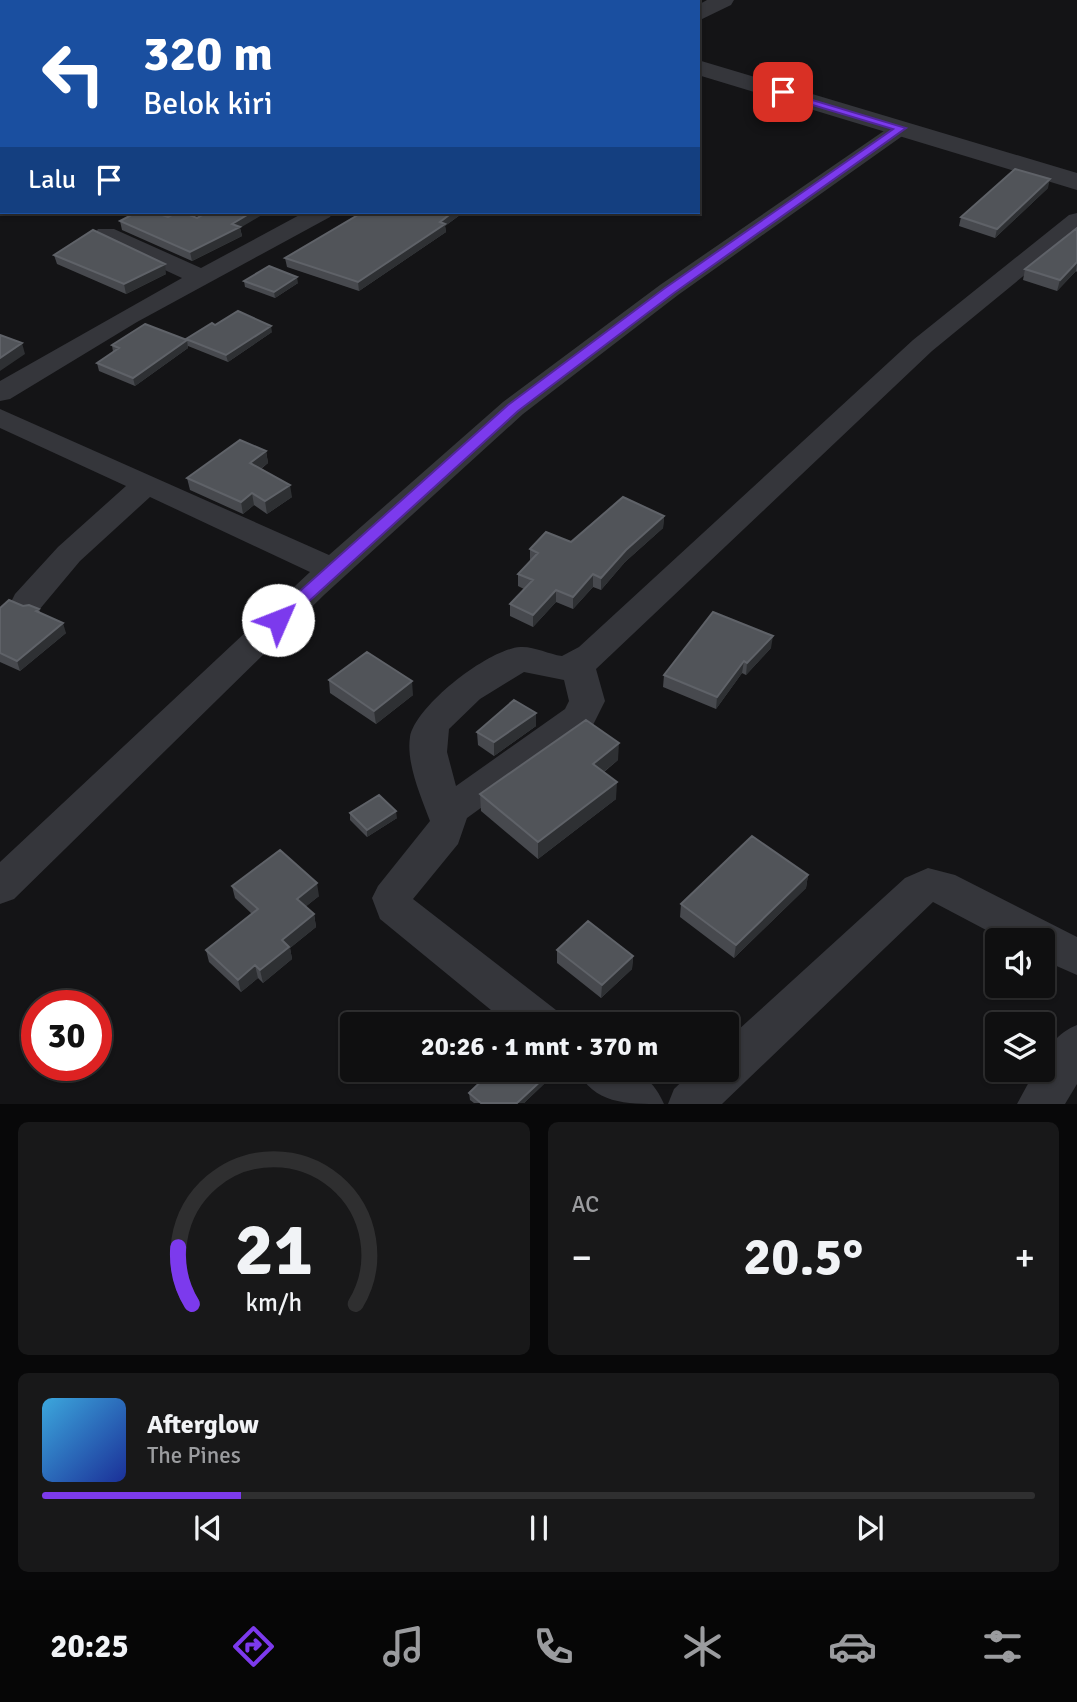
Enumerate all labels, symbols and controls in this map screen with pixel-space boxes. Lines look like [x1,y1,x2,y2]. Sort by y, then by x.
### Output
text: 320 m [143,24,273,84]
icon: left [28,28,119,119]
pin [753,62,813,122]
icon: arrive [764,73,802,111]
text: Belok kiri [143,84,273,123]
icon: arrive [90,161,128,199]
text: Lalu [28,164,76,196]
position arrow [241,583,315,657]
map controls [985,928,1055,1082]
button: sound [985,928,1055,998]
speed limit sign: 30 [21,990,112,1081]
button: layers [985,1012,1055,1082]
text: 20:26 · 1 mnt · 370 m [421,1031,658,1063]
text: AC [572,1190,599,1219]
text: 21 [234,1207,313,1296]
text: 20.5° [743,1225,863,1289]
text: − [572,1234,592,1281]
text: + [1014,1234,1035,1281]
text: km/h [245,1287,302,1318]
text: Afterglow [147,1409,259,1441]
text: The Pines [147,1441,241,1470]
icon: previous [189,1509,227,1547]
icon: pause [520,1509,558,1547]
icon: next [851,1509,889,1547]
icon: directions [229,1622,278,1671]
icon: music [379,1622,428,1671]
icon: phone [529,1622,578,1671]
icon: climate [678,1622,727,1671]
icon: car [828,1622,877,1671]
icon: filters [978,1622,1027,1671]
text: 20:25 [50,1627,129,1666]

